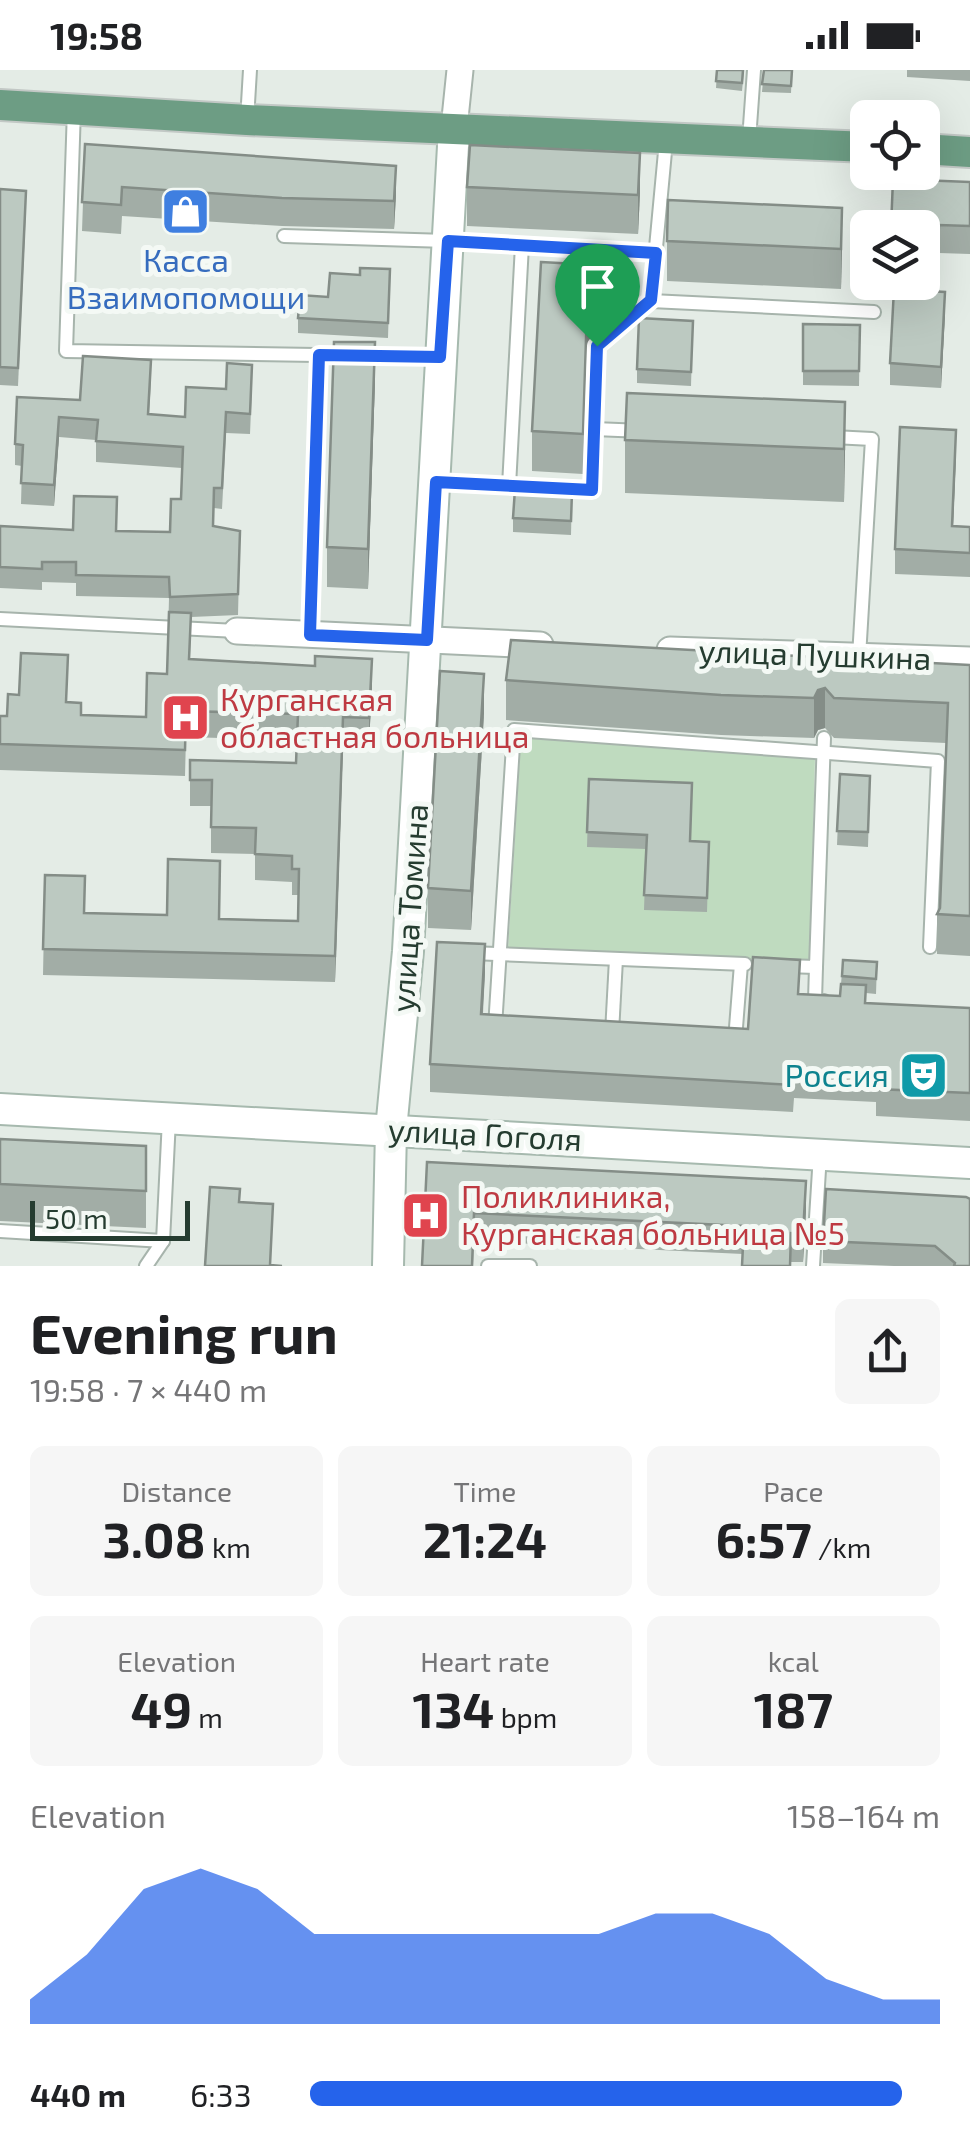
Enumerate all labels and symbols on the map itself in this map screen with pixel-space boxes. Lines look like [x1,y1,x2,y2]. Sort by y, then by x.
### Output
shop icon: Касса Взаимопомощи [160,185,212,237]
place label: Касса Взаимопомощи [67,240,305,315]
pin [555,244,640,347]
street label: улица Пушкина [698,630,932,677]
place label: Курганская областная больница [220,679,529,754]
hospital icon: Курганская областная больница [159,692,211,744]
street label: улица Томина [382,802,435,1013]
theatre icon: Россия [898,1050,950,1102]
place label: Россия [785,1055,889,1093]
street label: улица Гоголя [387,1109,583,1158]
place label: Поликлиника, Курганская больница №5 [461,1176,845,1252]
hospital icon: Поликлиника, Курганская больница №5 [400,1189,452,1241]
scale bar [30,1196,190,1240]

